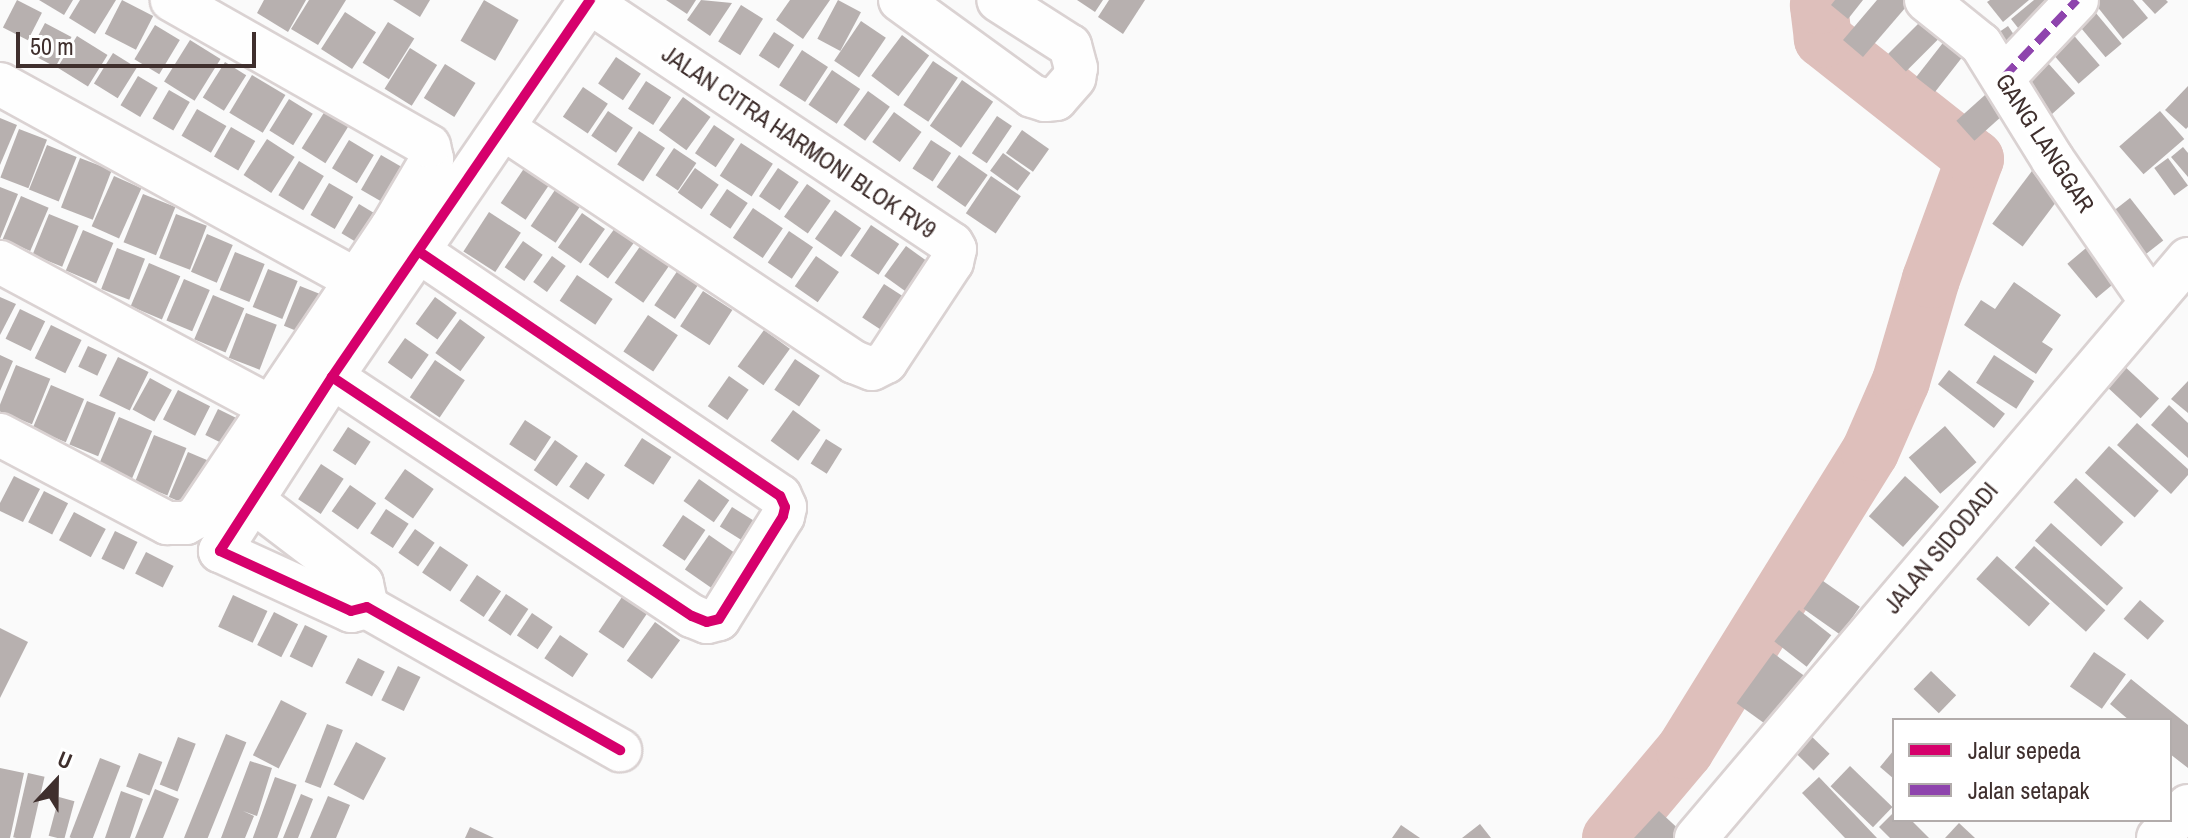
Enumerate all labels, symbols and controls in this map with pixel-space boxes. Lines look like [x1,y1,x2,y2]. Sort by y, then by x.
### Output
scale bar [20,16,260,66]
text: 50 m [30,30,74,62]
street label: JALAN CITRA HARMONI BLOK RV9 [656,39,942,245]
street label: GANG LANGGAR [1989,68,2101,218]
street label: JALAN SIDODADI [1878,477,2004,619]
legend [1892,718,2172,822]
text: Jalur sepeda [1968,734,2081,766]
north arrow [16,742,96,822]
text: U [53,743,77,776]
text: Jalan setapak [1968,774,2089,806]

